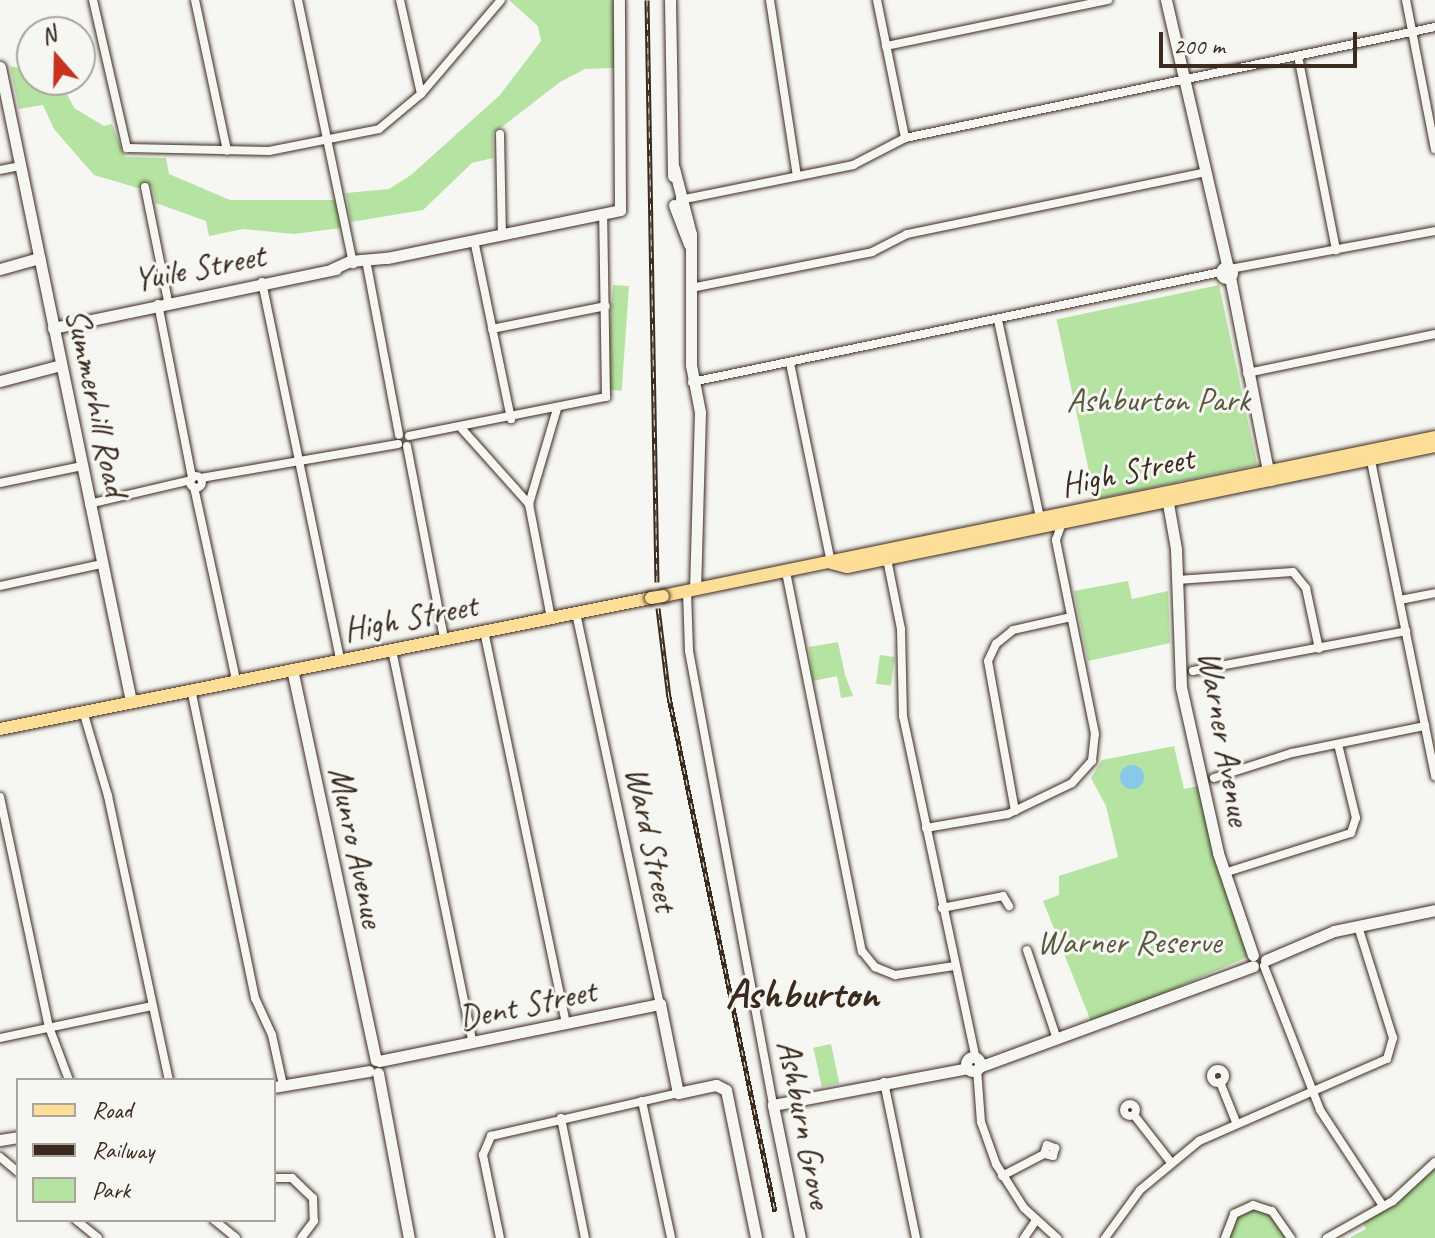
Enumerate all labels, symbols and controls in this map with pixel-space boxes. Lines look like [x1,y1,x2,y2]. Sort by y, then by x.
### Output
north arrow [16,16,96,96]
scale bar [1163,16,1361,66]
text: N [37,20,60,51]
text: 200 m [1173,31,1225,61]
street label: Yuile Street [130,234,268,300]
street label: Summerhill Road [57,305,137,499]
park label: Ashburton Park [1066,380,1250,420]
street label: High Street [1056,437,1198,505]
street label: High Street [340,584,480,650]
street label: Warner Avenue [1190,648,1260,828]
street label: Munro Avenue [320,763,394,931]
street label: Ward Street [617,763,687,915]
park label: Warner Reserve [1037,922,1221,962]
district label: Ashburton [726,969,878,1019]
street label: Dent Street [454,970,600,1038]
street label: Ashburn Grove [769,1037,841,1211]
legend [16,1078,276,1222]
text: Road [92,1095,132,1125]
text: Railway [92,1135,154,1165]
text: Park [92,1175,130,1205]

